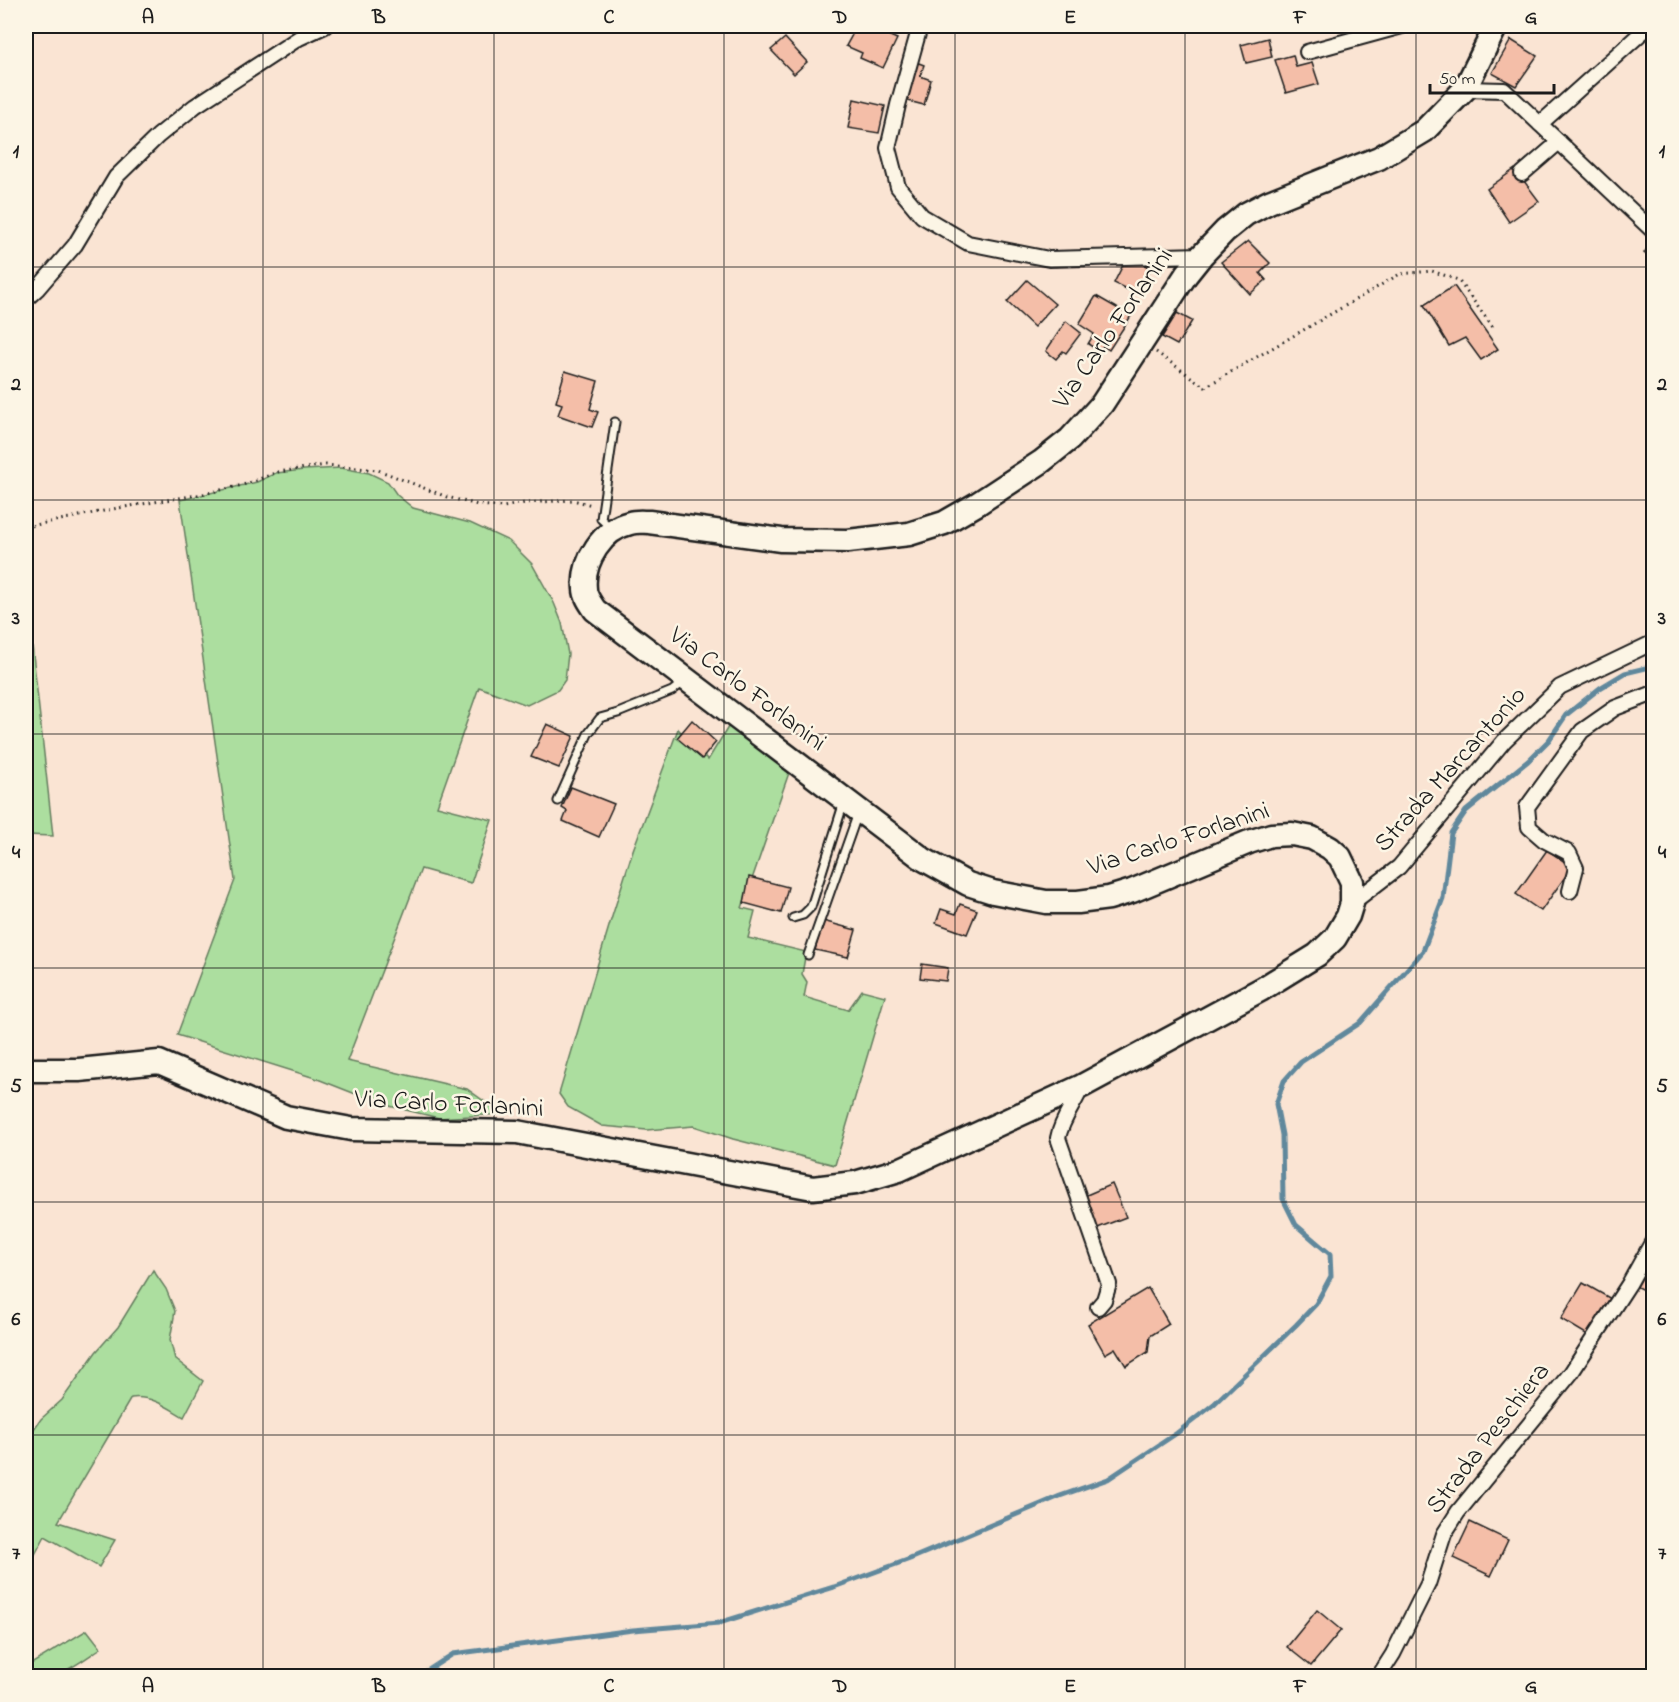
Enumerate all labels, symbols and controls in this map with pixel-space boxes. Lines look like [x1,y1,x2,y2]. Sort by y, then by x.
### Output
text: A [142,4,154,33]
text: B [371,4,386,33]
text: C [604,4,615,33]
text: D [832,4,847,33]
text: E [1064,4,1076,33]
text: F [1293,4,1307,33]
text: G [1525,4,1538,33]
scale bar [1430,57,1554,95]
text: 50 m [1439,67,1476,93]
text: 1 [13,138,20,167]
text: 1 [1659,138,1666,167]
street label: Via Carlo Forlanini [1044,241,1184,418]
text: 2 [10,371,21,400]
text: 2 [1656,371,1667,400]
text: 3 [11,605,20,634]
text: 3 [1657,605,1666,634]
street label: Via Carlo Forlanini [659,617,834,762]
street label: Strada Marcantonio [1366,678,1536,862]
street label: Via Carlo Forlanini [1082,793,1275,888]
text: 4 [12,839,21,868]
text: 4 [1658,839,1667,868]
text: 5 [10,1073,22,1102]
text: 5 [1656,1073,1668,1102]
street label: Via Carlo Forlanini [353,1081,544,1129]
text: 6 [12,1306,21,1335]
text: 6 [1658,1306,1667,1335]
street label: Strada Peschiera [1418,1355,1560,1523]
text: 7 [12,1540,21,1569]
text: 7 [1658,1540,1667,1569]
text: A [142,1673,154,1702]
text: B [371,1673,386,1702]
text: C [604,1673,615,1702]
text: D [832,1673,847,1702]
text: E [1064,1673,1076,1702]
text: F [1293,1673,1307,1702]
text: G [1525,1673,1538,1702]

